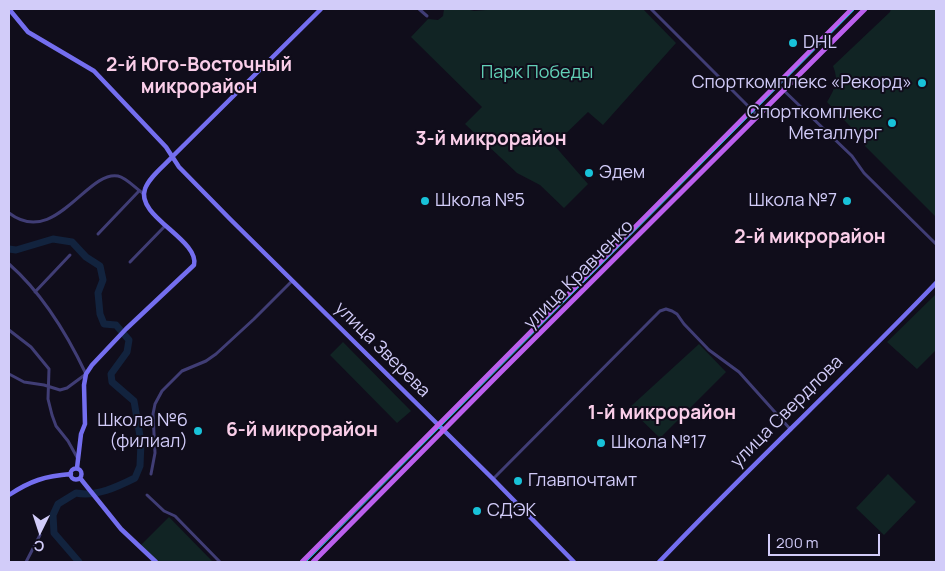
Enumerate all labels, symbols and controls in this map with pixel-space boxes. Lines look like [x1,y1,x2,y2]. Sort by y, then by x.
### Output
place label: DHL [803,32,837,54]
marker: DHL [787,37,799,49]
district label: 2-й Юго-Восточный микрорайон [106,55,292,99]
park label: Парк Победы [481,62,593,84]
place label: Спорткомплекс «Рекорд» [692,72,912,94]
marker: Спорткомплекс «Рекорд» [916,77,928,89]
place label: Спорткомплекс Металлург [747,102,882,144]
marker: Спорткомплекс Металлург [886,117,898,129]
district label: 3-й микрорайон [415,129,567,151]
place label: Эдем [599,162,645,184]
marker: Эдем [583,167,595,179]
place label: Школа №5 [435,190,525,212]
place label: Школа №7 [748,190,837,212]
marker: Школа №5 [419,195,431,207]
marker: Школа №7 [841,195,853,207]
street label: улица Кравченко [520,216,638,334]
district label: 2-й микрорайон [734,227,886,249]
street label: улица Зверева [330,298,434,402]
street label: улица Свердлова [726,351,848,473]
district label: 1-й микрорайон [588,403,736,425]
place label: Школа №6 (филиал) [97,410,188,452]
district label: 6-й микрорайон [226,420,378,442]
marker: Школа №6 (филиал) [192,425,204,437]
place label: Школа №17 [611,432,707,454]
marker: Школа №17 [595,437,607,449]
place label: Главпочтамт [528,470,637,492]
marker: Главпочтамт [512,475,524,487]
place label: СДЭК [487,500,536,522]
marker: СДЭК [471,505,483,517]
north arrow [15,506,65,556]
scale bar [770,524,882,556]
text: 200 m [776,532,819,553]
text: С [33,537,45,556]

